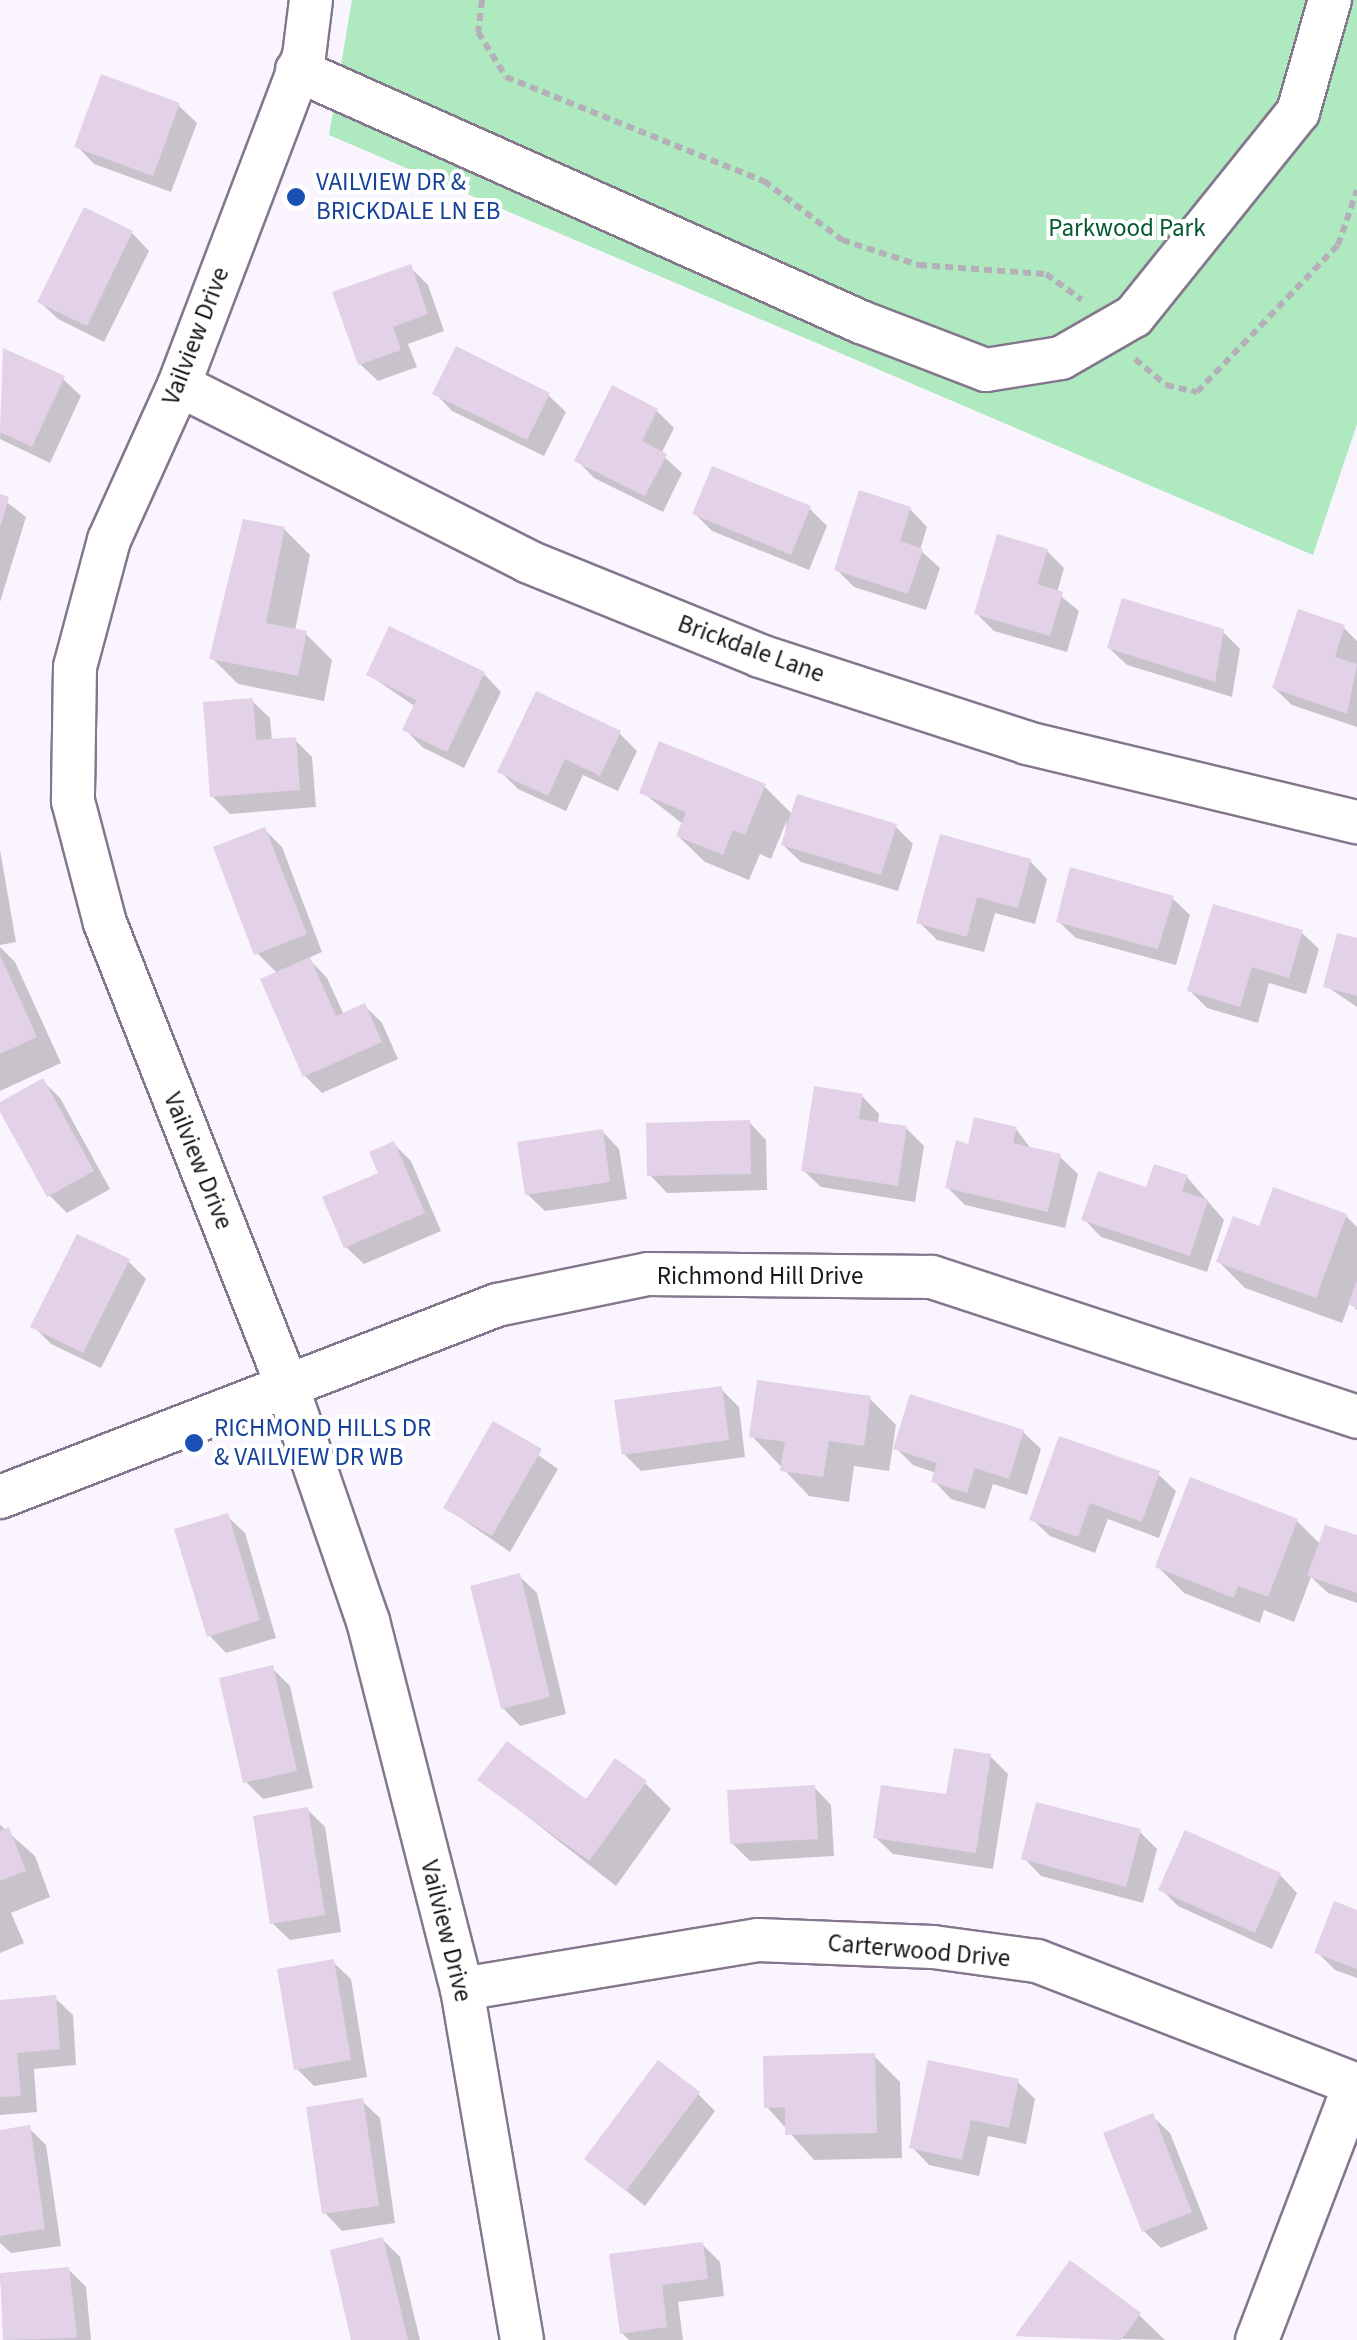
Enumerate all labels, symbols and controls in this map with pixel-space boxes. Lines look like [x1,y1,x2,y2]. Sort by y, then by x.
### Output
place label: VAILVIEW DR & BRICKDALE LN EB [316,168,500,227]
marker: VAILVIEW DR & BRICKDALE LN EB [285,186,307,208]
park label: Parkwood Park [1048,213,1206,243]
street label: Vailview Drive [156,263,236,409]
street label: Brickdale Lane [674,609,828,689]
street label: Vailview Drive [157,1088,239,1234]
street label: Richmond Hill Drive [657,1261,863,1291]
place label: RICHMOND HILLS DR & VAILVIEW DR WB [214,1414,431,1473]
marker: RICHMOND HILLS DR & VAILVIEW DR WB [183,1432,205,1454]
street label: Vailview Drive [414,1857,478,2005]
street label: Carterwood Drive [826,1928,1012,1974]

